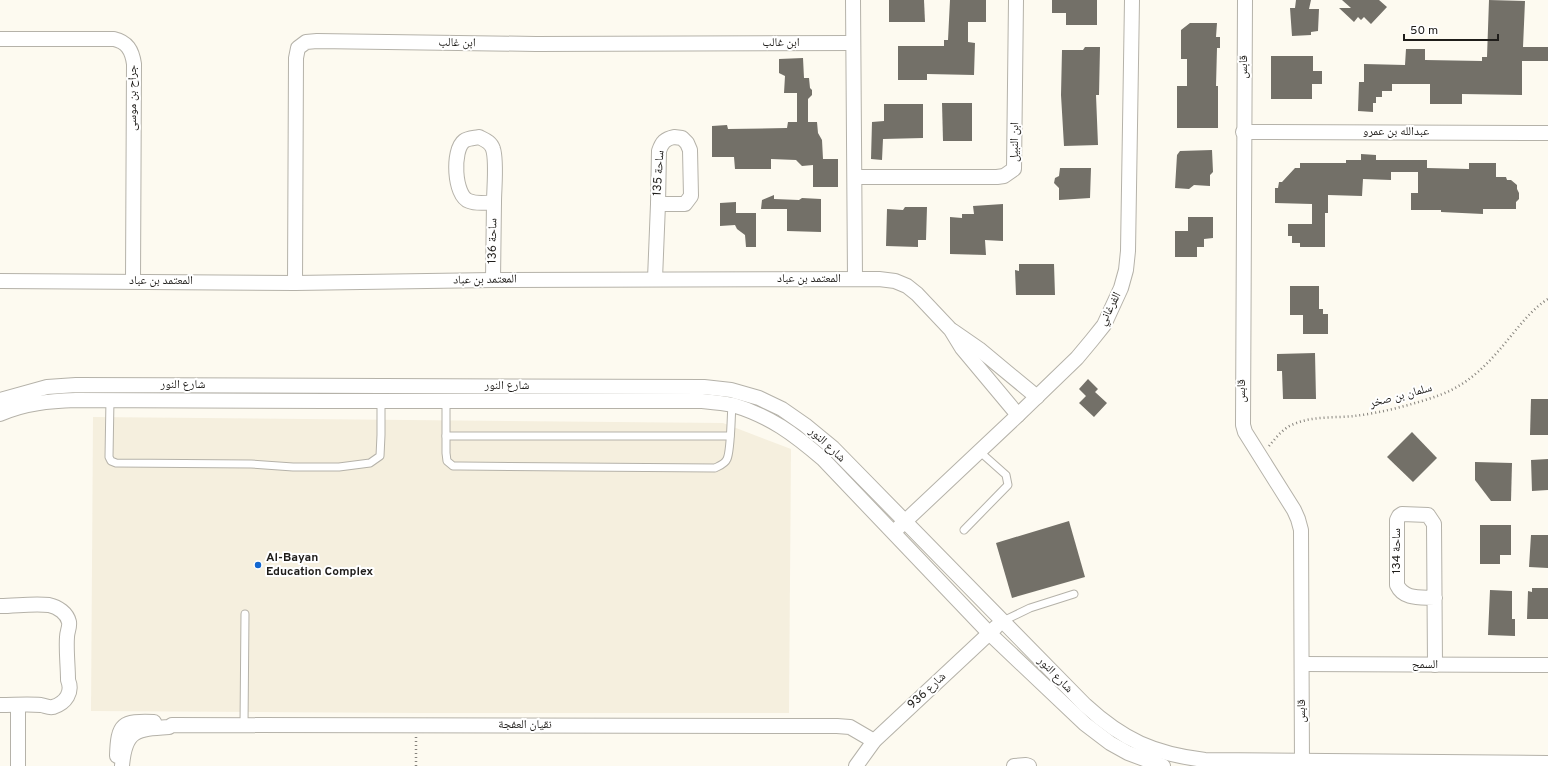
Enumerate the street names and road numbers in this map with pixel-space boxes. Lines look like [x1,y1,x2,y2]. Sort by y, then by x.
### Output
street label: ابن غالب [438,35,476,51]
street label: ابن غالب [762,35,800,51]
street label: قابس [1236,55,1252,79]
street label: جراح بن موسى [125,65,141,131]
street label: ابن النبيل [1007,122,1023,162]
street label: عبدالله بن عمرو [1363,124,1429,140]
street label: ساحة 135 [649,149,669,196]
street label: ساحة 136 [485,218,501,264]
street label: المعتمد بن عباد [453,271,517,289]
street label: المعتمد بن عباد [777,271,841,287]
street label: المعتمد بن عباد [129,273,193,289]
street label: الفرغاني [1095,289,1126,329]
street label: شارع النور [160,377,205,393]
street label: شارع النور [484,378,529,394]
street label: قابس [1234,379,1250,403]
street label: سلمان بن صخر [1367,380,1434,412]
street label: شارع النور [804,423,849,466]
street label: ساحة 134 [1389,528,1405,574]
street label: شارع النور [1033,653,1076,697]
street label: السمح [1412,657,1438,673]
street label: شارع 936 [904,669,950,713]
street label: قابس [1294,699,1310,723]
street label: نقيان العفجة [498,717,552,733]

